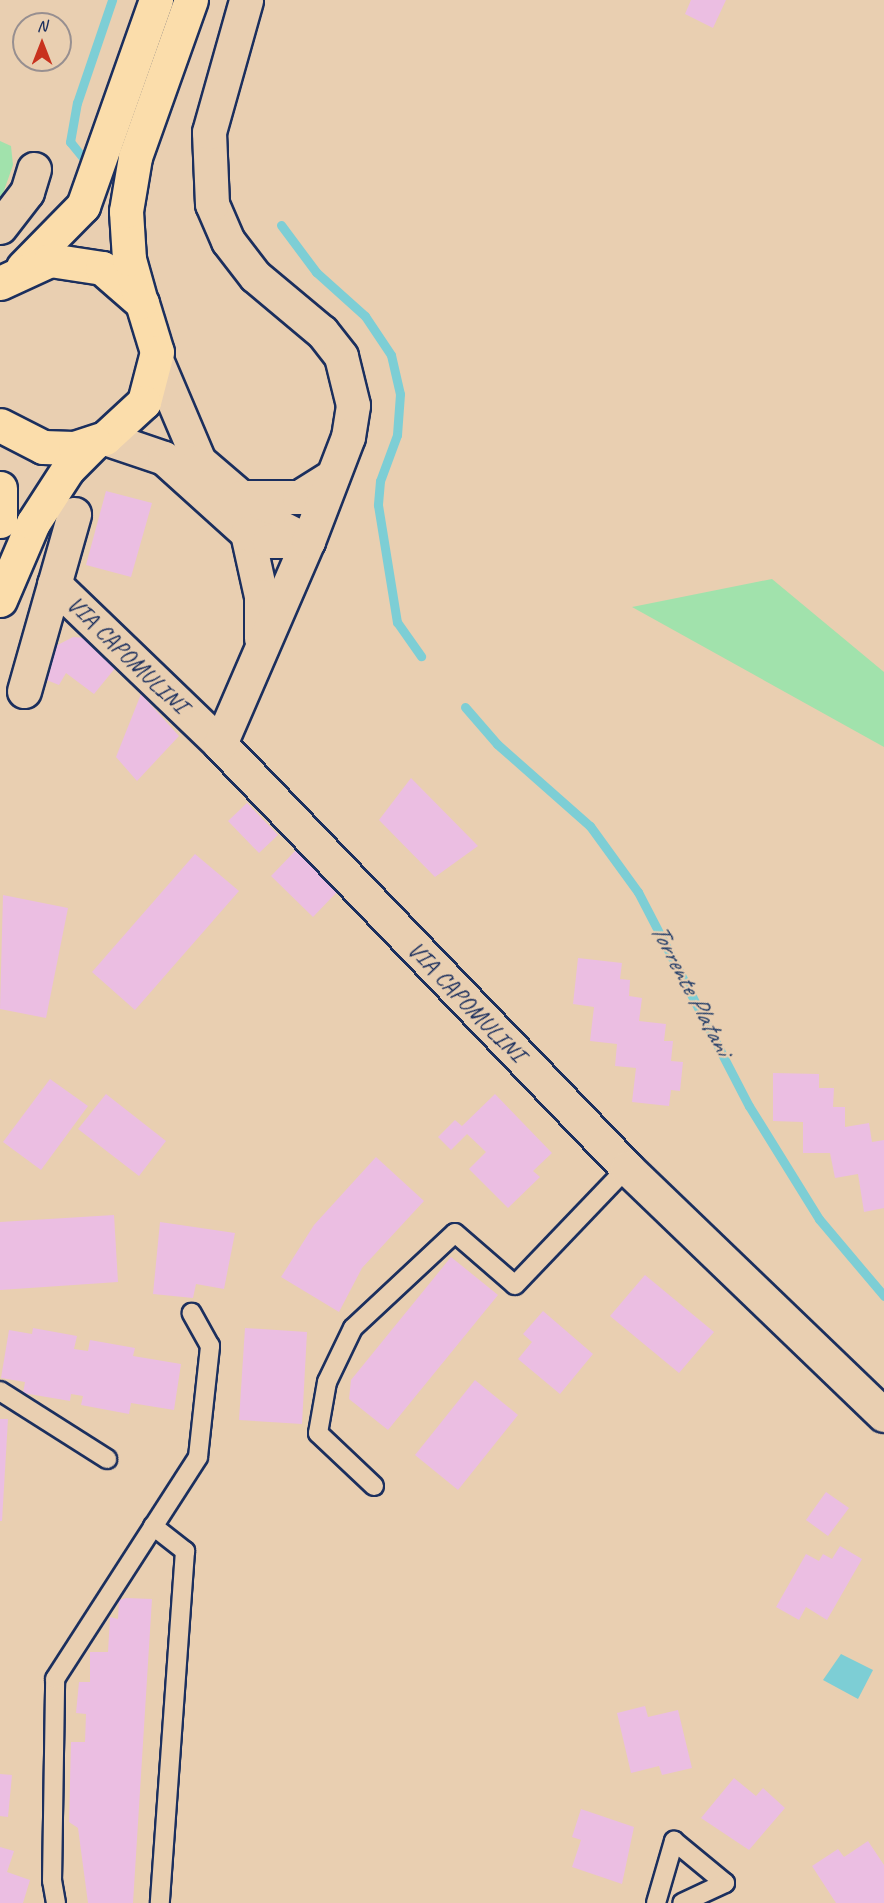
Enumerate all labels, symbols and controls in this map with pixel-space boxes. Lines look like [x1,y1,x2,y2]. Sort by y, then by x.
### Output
north arrow [12,12,72,72]
text: N [37,16,47,36]
street label: VIA CAPOMULINI [61,590,193,720]
water label: Torrente Platani [643,918,739,1060]
street label: VIA CAPOMULINI [401,936,531,1068]

